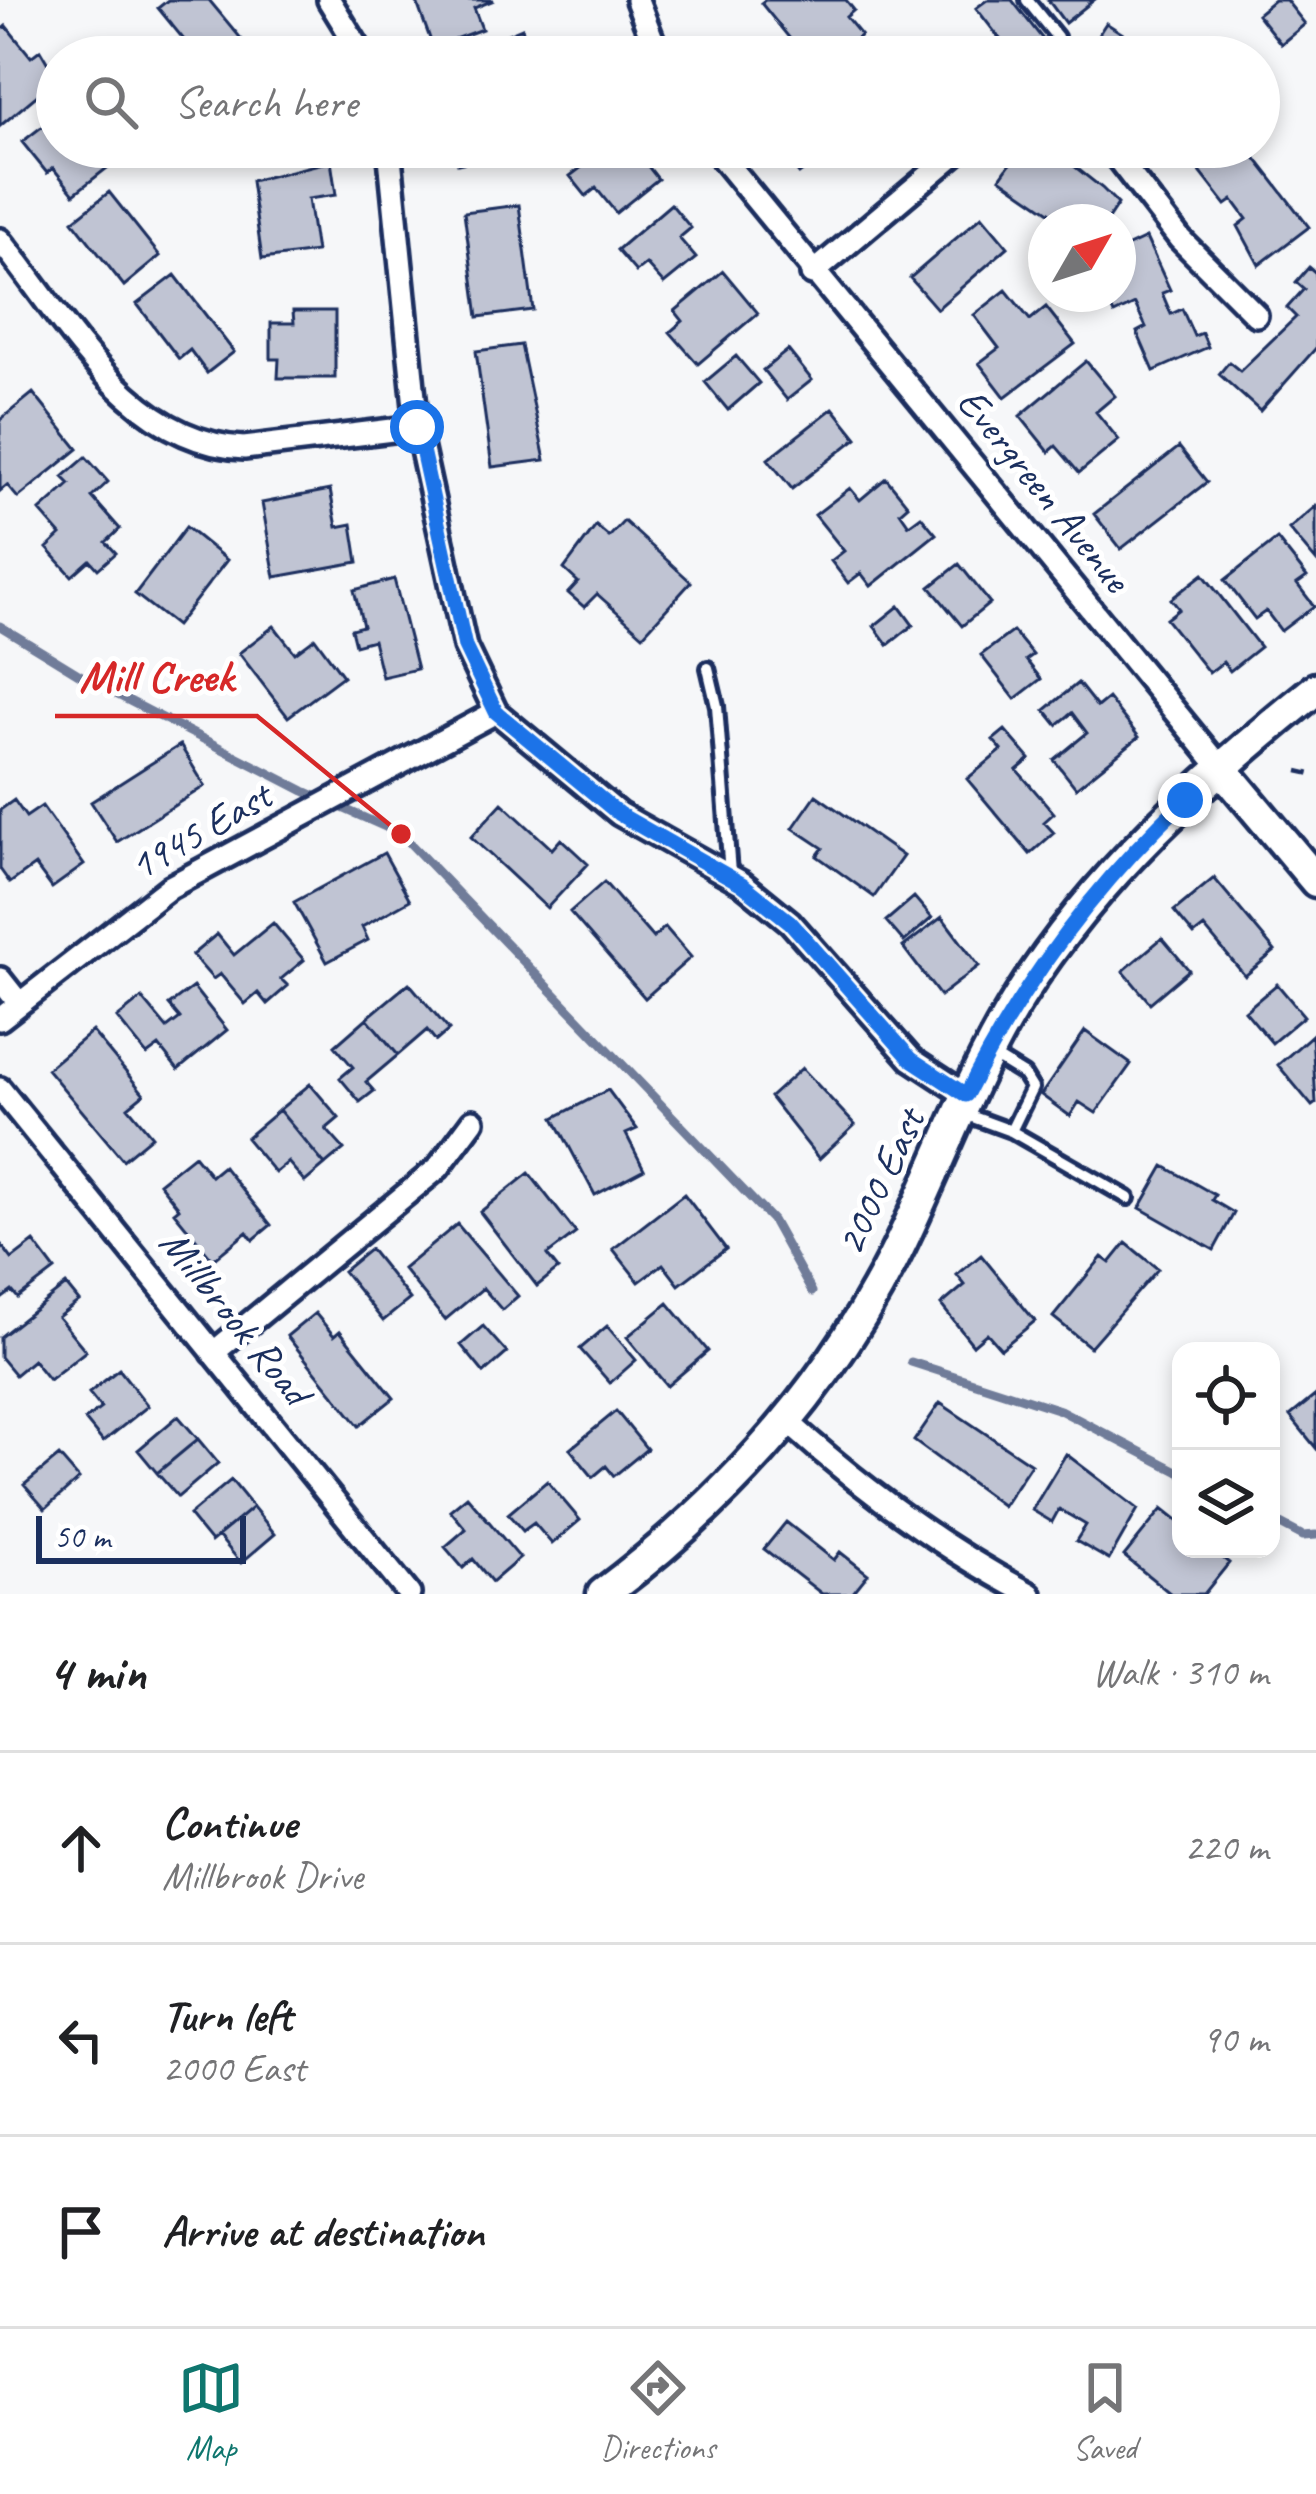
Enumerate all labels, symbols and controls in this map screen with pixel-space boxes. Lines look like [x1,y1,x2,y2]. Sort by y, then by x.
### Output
search box [36,36,1280,168]
icon: search [78,69,144,135]
text: Search here [174,74,357,131]
north arrow [1028,204,1136,312]
street label: Evergreen Avenue [945,377,1144,605]
route start [390,400,444,454]
callout: Mill Creek [55,635,257,716]
text: Mill Creek [79,648,237,705]
street label: 1945 East [120,767,284,893]
route end [1158,773,1212,827]
street label: 2000 East [823,1097,938,1263]
street label: Millbrook Road [148,1218,326,1420]
map controls [1172,1342,1280,1558]
button: locate [1172,1342,1280,1450]
button: layers [1172,1450,1280,1558]
scale bar [36,1510,246,1563]
text: 50 m [54,1516,110,1558]
text: 4 min [48,1640,146,1704]
text: Walk · 310 m [1092,1648,1268,1697]
text: Continue [162,1795,296,1852]
icon: ahead [48,1815,114,1881]
text: 220 m [1184,1823,1268,1872]
text: Millbrook Drive [162,1852,363,1901]
text: Turn left [162,1987,292,2044]
icon: left [48,2007,114,2073]
text: 90 m [1202,2015,1268,2064]
text: 2000 East [162,2044,306,2093]
icon: arrive [48,2199,114,2265]
text: Arrive at destination [162,2203,484,2260]
tab: Map [178,2355,244,2469]
tab: Directions [601,2355,715,2469]
tab: Saved [1072,2355,1138,2469]

